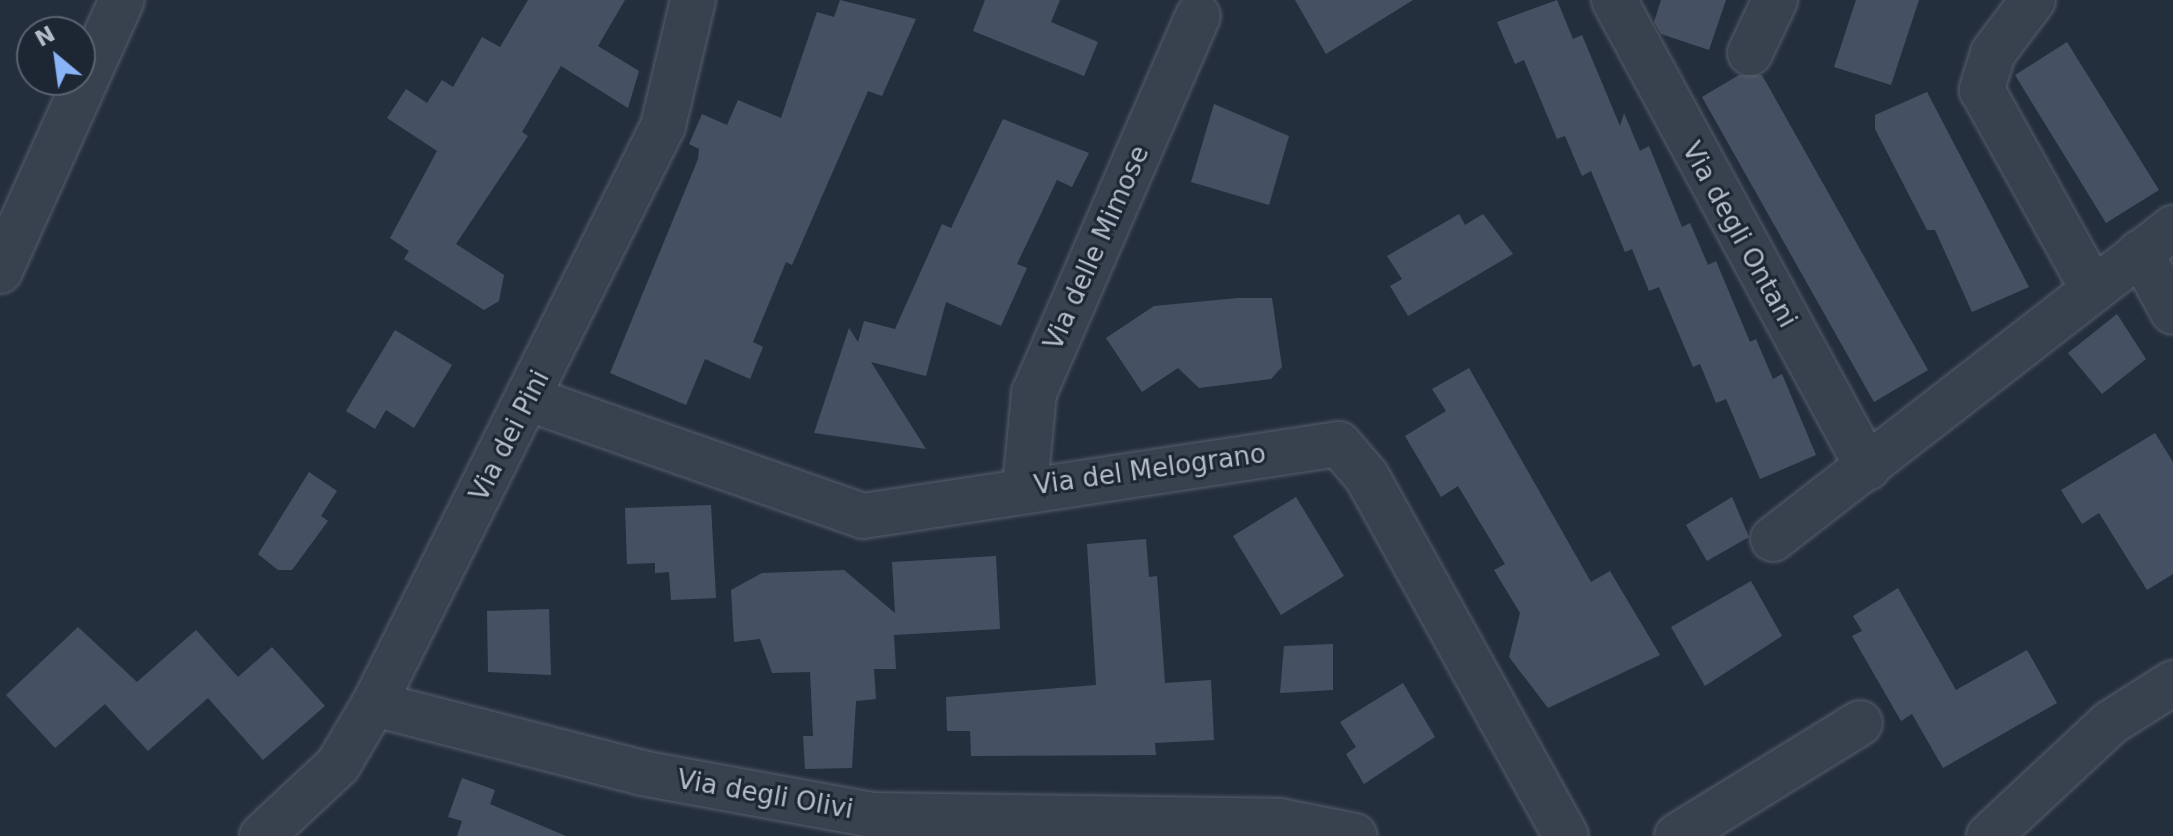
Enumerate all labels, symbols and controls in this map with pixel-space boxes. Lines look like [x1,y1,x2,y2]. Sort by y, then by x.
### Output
north arrow [16,16,96,96]
text: N [31,21,59,52]
street label: Via degli Ontani [1675,137,1803,333]
street label: Via delle Mimose [1038,141,1156,355]
street label: Via dei Pini [464,365,556,507]
street label: Via del Melograno [1032,438,1268,502]
street label: Via degli Olivi [675,764,855,826]

